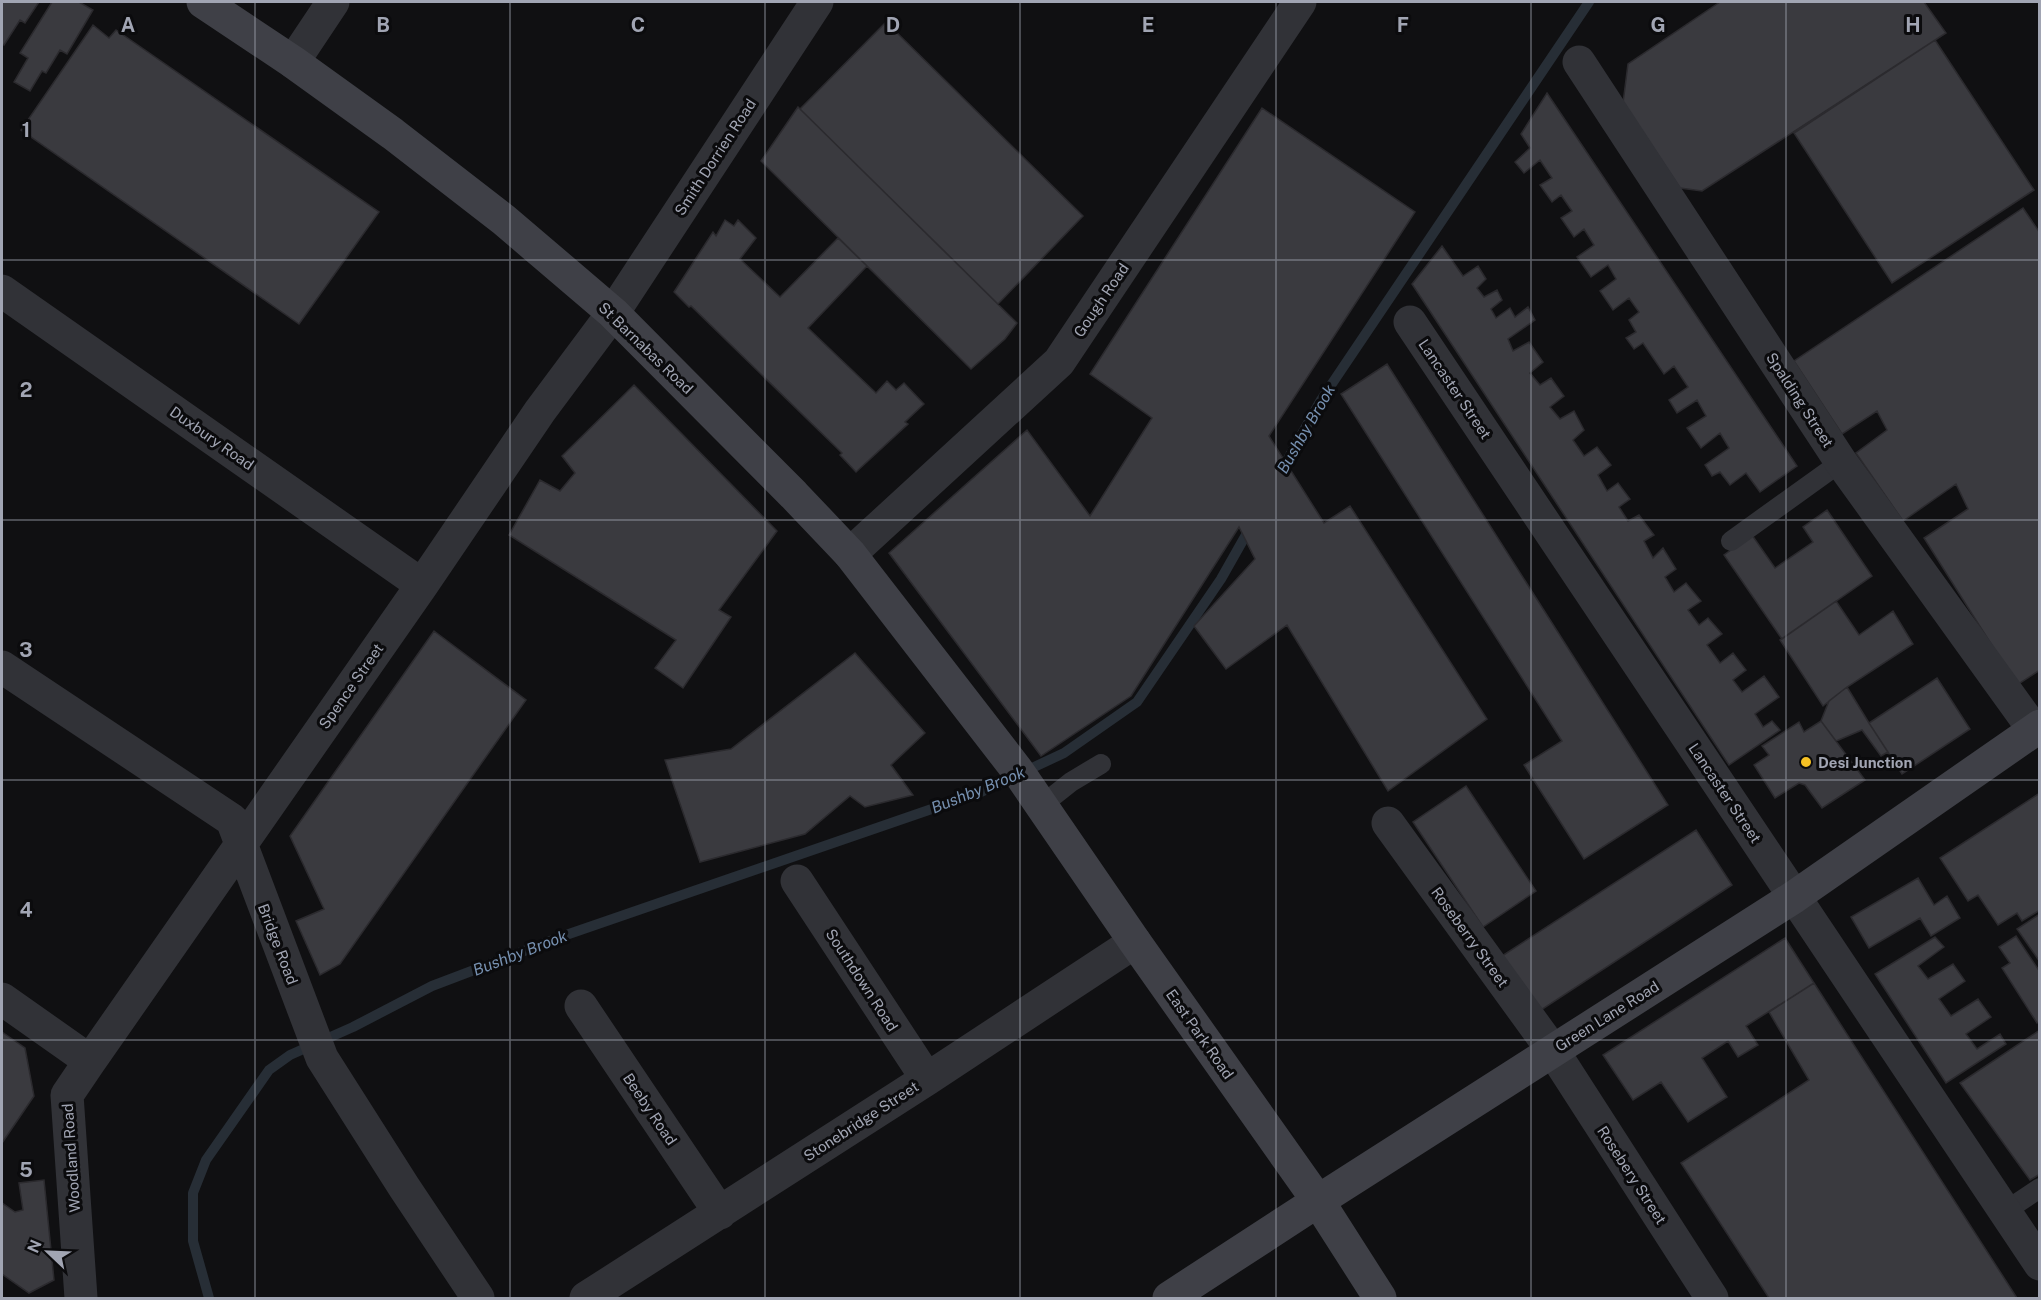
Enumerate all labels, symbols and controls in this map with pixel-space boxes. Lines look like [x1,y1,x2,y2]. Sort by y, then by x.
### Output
text: A [121,13,135,37]
text: B [376,13,390,37]
text: C [631,13,645,37]
text: D [886,13,900,37]
text: E [1142,13,1154,37]
text: F [1397,13,1409,37]
text: G [1650,13,1666,37]
text: H [1905,13,1921,37]
street label: Smith Dorrien Road [671,96,759,218]
text: 1 [22,118,30,142]
street label: Gough Road [1070,260,1132,340]
street label: St Barnabas Road [595,299,697,397]
street label: Lancaster Street [1415,336,1495,442]
street label: Spalding Street [1763,349,1837,451]
text: 2 [20,378,32,402]
water label: Bushby Brook [1273,381,1339,477]
street label: Duxbury Road [167,403,257,473]
text: 3 [19,638,33,662]
street label: Spence Street [315,640,387,732]
street label: Lancaster Street [1685,740,1765,846]
place label: Desi Junction [1818,754,1912,771]
marker: Desi Junction [1799,755,1813,769]
water label: Bushby Brook [928,762,1028,817]
street label: Roseberry Street [1428,884,1512,990]
text: 4 [19,898,33,922]
street label: Bridge Road [255,901,301,987]
water label: Bushby Brook [470,926,570,980]
street label: Southdown Road [823,926,901,1034]
street label: Green Lane Road [1552,977,1662,1055]
street label: East Park Road [1163,986,1237,1082]
street label: Beeby Road [620,1070,680,1148]
street label: Stonebridge Street [800,1077,922,1164]
street label: Woodland Road [59,1103,83,1213]
street label: Rosebery Street [1594,1123,1670,1227]
text: 5 [19,1158,33,1182]
north arrow [18,1222,78,1282]
text: N [23,1237,46,1256]

